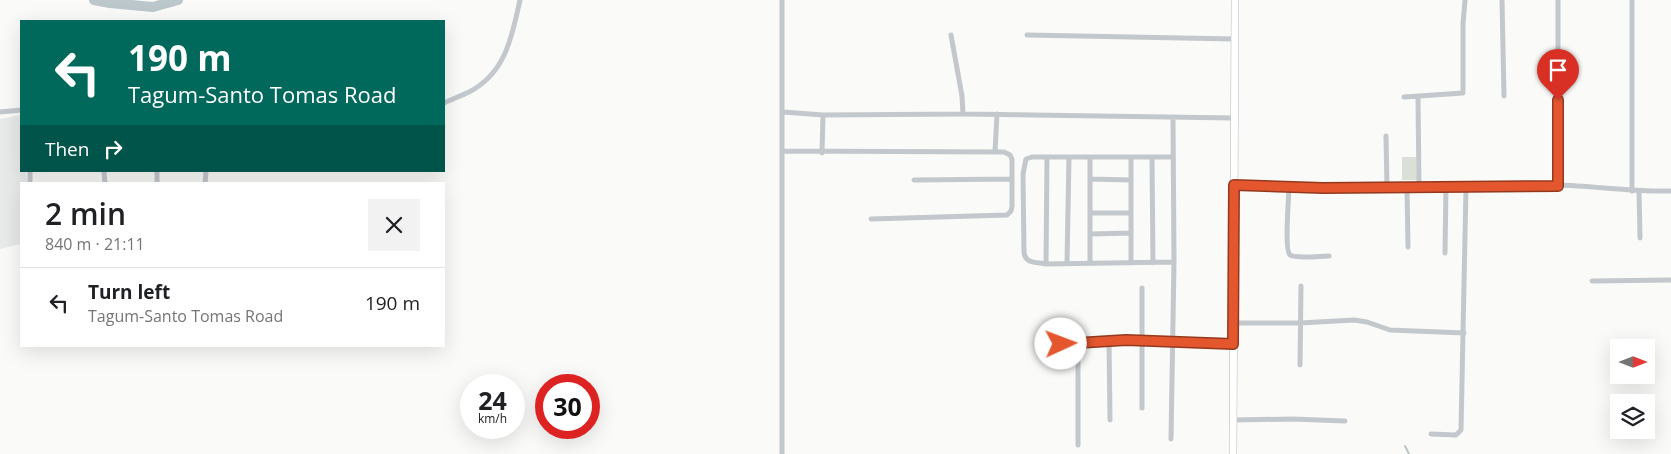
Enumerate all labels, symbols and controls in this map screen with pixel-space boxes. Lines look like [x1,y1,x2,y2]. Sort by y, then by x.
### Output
text: 190 m [128,34,232,81]
icon: left [45,40,110,105]
pin [1537,49,1579,100]
icon: arrive [1544,56,1572,84]
text: Tagum-Santo Tomas Road [128,79,396,109]
icon: right [99,135,127,163]
text: Then [45,136,89,162]
text: 2 min [45,193,126,234]
button: close [368,199,420,251]
text: 840 m · 21:11 [45,233,145,255]
text: Turn left [88,279,170,305]
icon: left [45,289,73,317]
text: 190 m [365,290,420,316]
text: Tagum-Santo Tomas Road [88,305,283,327]
position arrow [1034,317,1086,369]
north arrow [1610,339,1655,384]
map controls [1610,339,1655,439]
speed limit sign: 30 [535,374,600,439]
text: 24 [478,383,507,417]
button: layers [1610,394,1655,439]
text: km/h [478,410,507,427]

